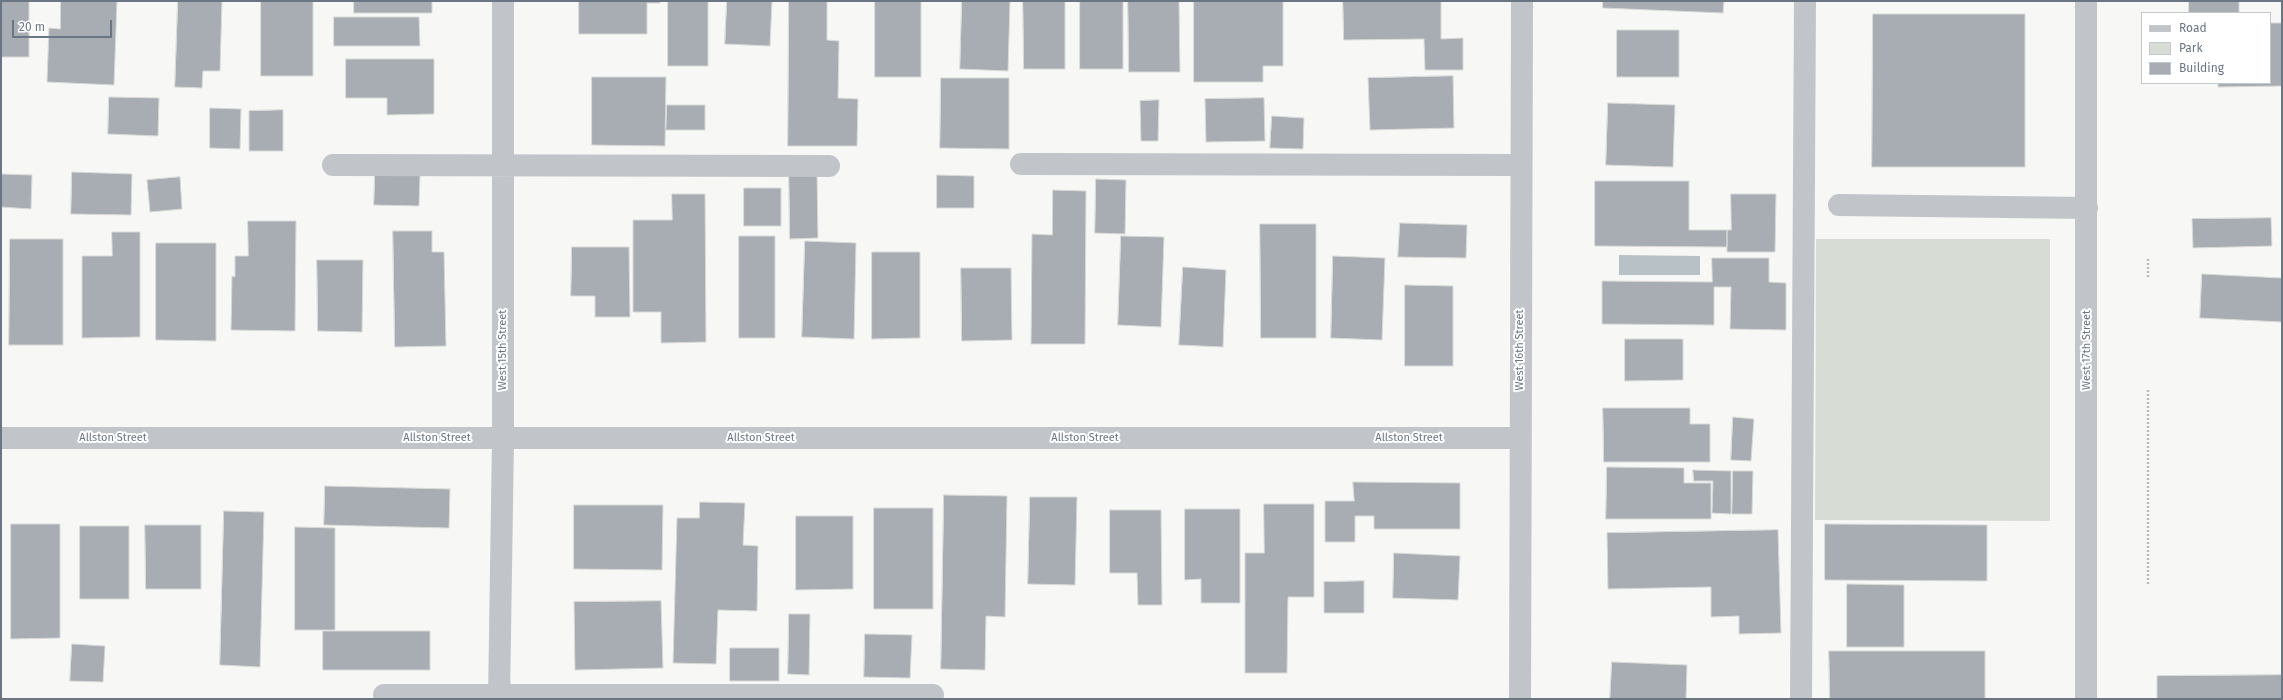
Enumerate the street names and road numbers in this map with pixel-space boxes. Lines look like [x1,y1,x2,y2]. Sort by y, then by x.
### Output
street label: West 15th Street [496,310,510,390]
street label: West 16th Street [1513,310,1527,390]
street label: West 17th Street [2080,310,2094,390]
street label: Allston Street [79,431,147,445]
street label: Allston Street [403,431,471,445]
street label: Allston Street [727,431,795,445]
street label: Allston Street [1051,431,1119,445]
street label: Allston Street [1375,431,1443,445]

